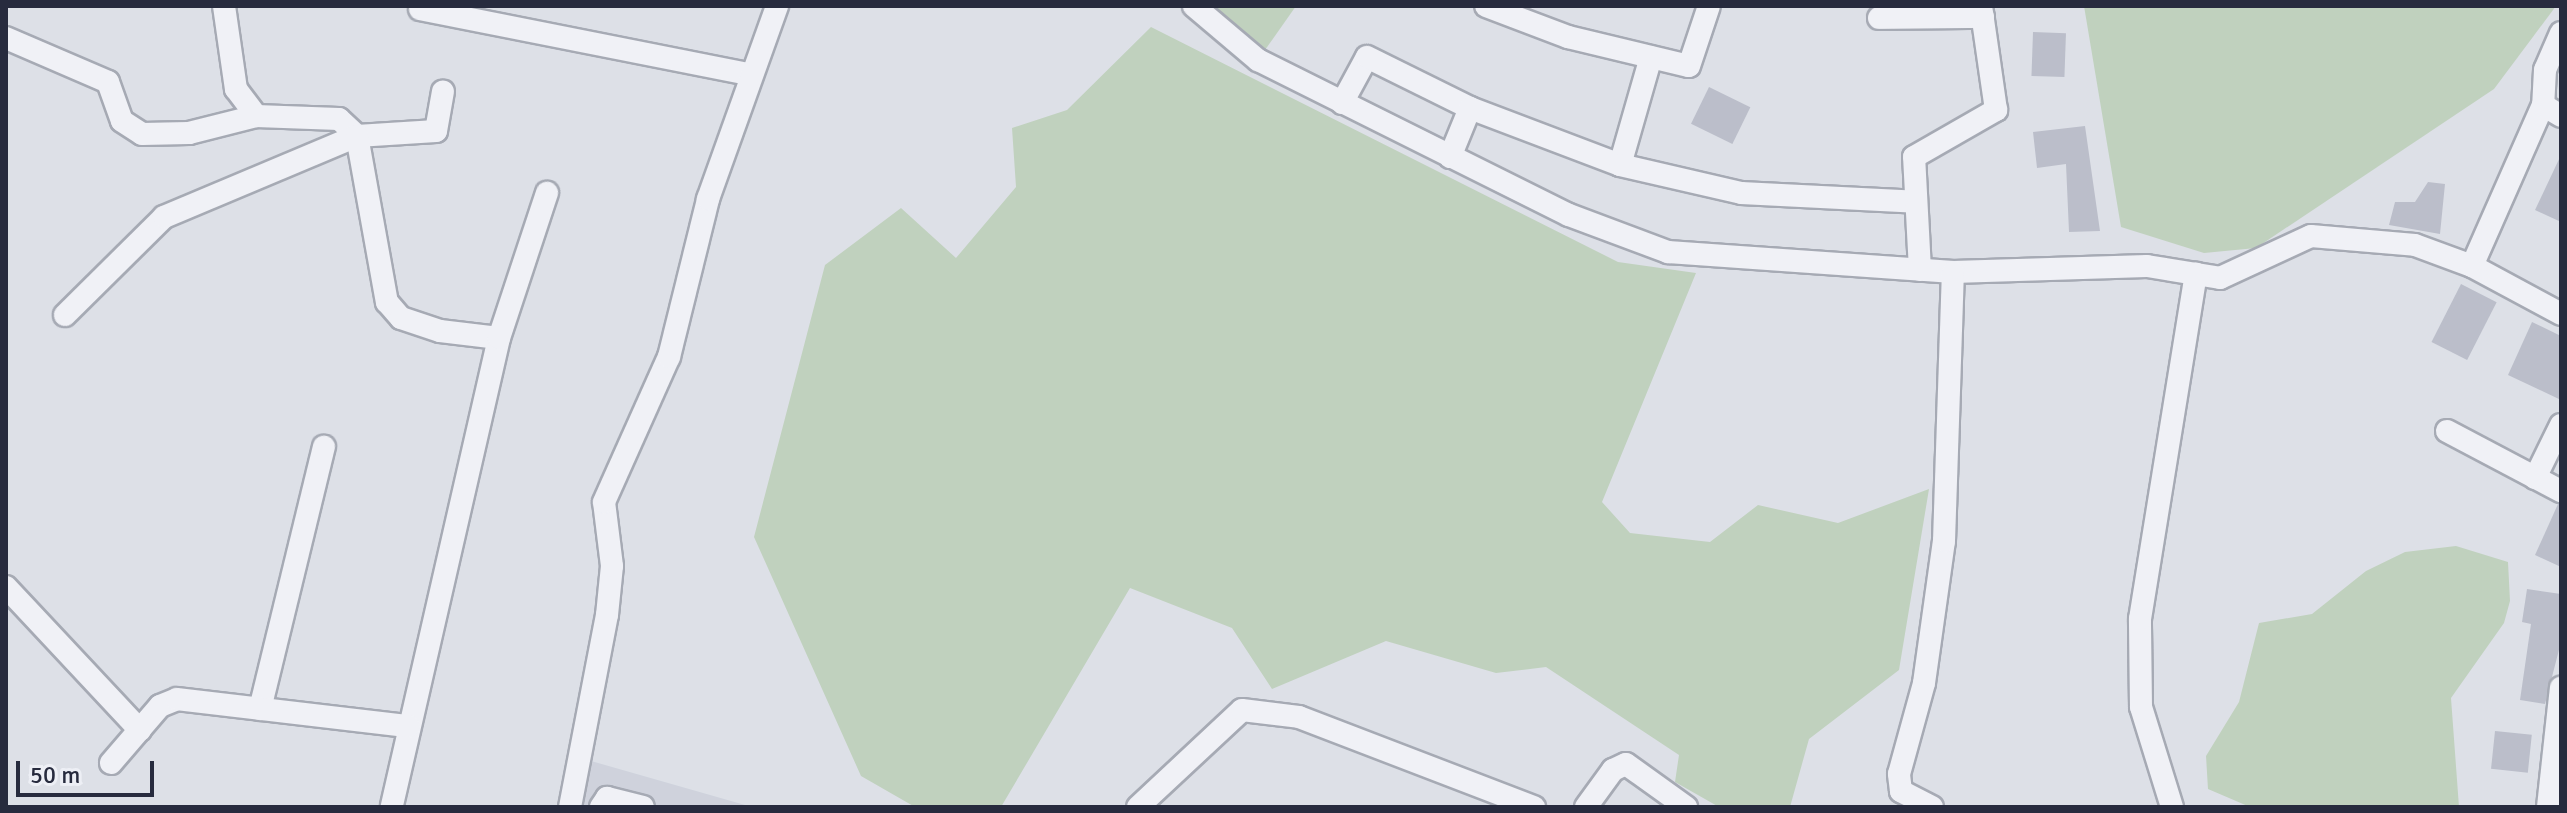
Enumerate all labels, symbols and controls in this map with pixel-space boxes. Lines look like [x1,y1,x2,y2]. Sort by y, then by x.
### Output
scale bar [20,745,158,795]
text: 50 m [30,760,80,790]

